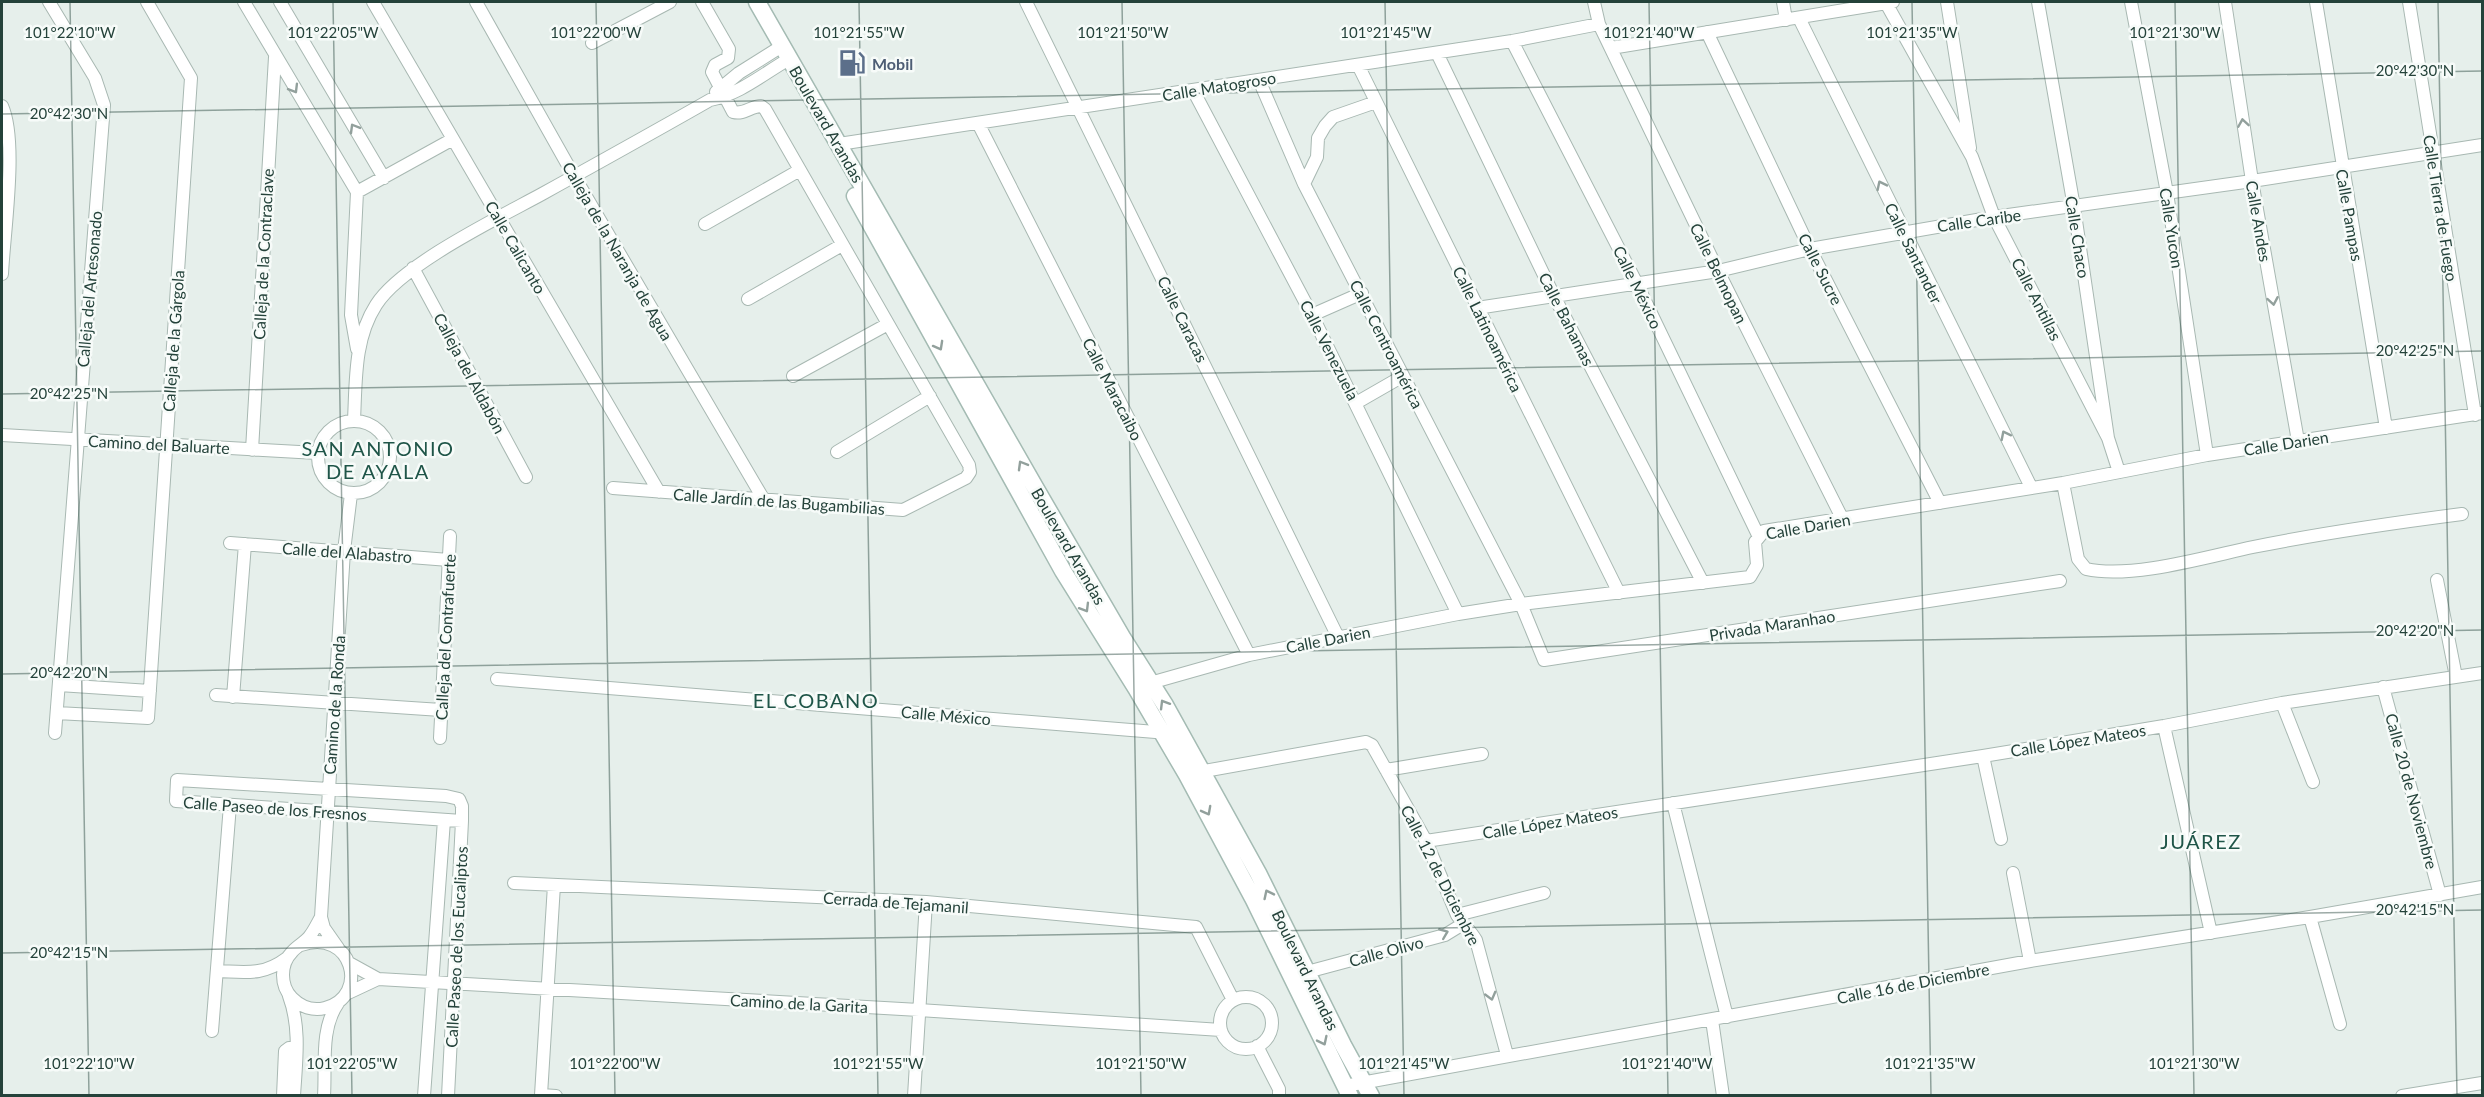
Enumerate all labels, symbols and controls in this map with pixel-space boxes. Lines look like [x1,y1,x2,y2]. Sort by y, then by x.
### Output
text: 101°22'10"W [24,23,116,41]
text: 101°22'05"W [287,23,379,41]
text: 101°22'00"W [550,23,642,41]
text: 101°21'55"W [813,23,905,41]
text: 101°21'50"W [1077,23,1169,41]
text: 101°21'45"W [1340,23,1432,41]
text: 101°21'40"W [1603,23,1695,41]
text: 101°21'35"W [1866,23,1958,41]
text: 101°21'30"W [2129,23,2221,41]
fuel station icon: Mobil [837,48,867,78]
place label: Mobil [872,54,913,73]
text: 20°42'30"N [2376,61,2454,79]
street label: Boulevard Arandas [786,62,868,186]
street label: Calle Matogroso [1161,68,1277,104]
one-way arrow [287,83,299,93]
text: 20°42'30"N [30,104,108,122]
one-way arrow [2238,119,2250,128]
one-way arrow [350,124,361,134]
street label: Calle Tierra de Fuego [2420,133,2462,283]
street label: Calleja de la Naranja de Agua [559,158,677,344]
street label: Calleja de la Contraclave [249,168,277,340]
street label: Calle Pampas [2333,168,2367,263]
street label: Calle Andes [2243,179,2276,263]
one-way arrow [1876,180,1888,191]
street label: Calle Yucon [2156,186,2188,270]
street label: Calle Chaco [2062,195,2094,279]
street label: Calle Calicanto [482,197,550,297]
street label: Calle Santander [1881,199,1947,307]
street label: Calle Caribe [1936,205,2022,235]
street label: Calleja del Artesonado [73,210,105,368]
street label: Calle Belmopan [1687,220,1751,326]
street label: Calle Sucre [1795,230,1847,308]
street label: Calle México [1610,242,1666,332]
street label: Calle Antillas [2008,255,2066,344]
street label: Calle Latinoamérica [1449,263,1527,395]
street label: Calleja de la Gárgola [159,269,187,413]
street label: Calle Bahamas [1535,269,1599,369]
street label: Calle Caracas [1154,273,1212,365]
street label: Calle Centroamérica [1346,277,1428,411]
one-way arrow [2266,295,2279,305]
street label: Calle Venezuela [1297,297,1363,403]
street label: Calleja del Aldabón [430,310,510,436]
street label: Calle Maracaibo [1079,335,1147,443]
one-way arrow [932,340,943,350]
text: 20°42'25"N [2376,341,2454,359]
text: 20°42'25"N [30,384,108,402]
street label: Calle Darien [2242,427,2330,459]
one-way arrow [2001,430,2012,441]
street label: Camino del Baluarte [88,431,230,457]
district label: SAN ANTONIO DE AYALA [301,436,455,483]
one-way arrow [1017,461,1029,471]
street label: Calle Jardín de las Bugambilias [673,484,886,518]
street label: Boulevard Arandas [1028,484,1110,608]
street label: Calle Darien [1764,509,1852,543]
street label: Calle del Alabastro [281,538,413,566]
street label: Calleja del Contrafuerte [431,553,459,721]
one-way arrow [1078,602,1090,612]
street label: Privada Maranhao [1708,606,1836,644]
street label: Calle Darien [1284,621,1372,657]
text: 20°42'20"N [2376,621,2454,639]
street label: Camino de la Ronda [320,635,348,775]
text: 20°42'20"N [30,663,108,681]
district label: EL COBANO [753,688,879,712]
one-way arrow [1160,700,1172,710]
street label: Calle México [900,702,992,728]
street label: Calle 20 de Noviembre [2382,711,2442,871]
street label: Calle López Mateos [2009,720,2147,760]
street label: Calle Paseo de los Fresnos [182,792,368,824]
street label: Calle 12 de Diciembre [1397,802,1485,948]
street label: Calle López Mateos [1481,802,1619,842]
one-way arrow [1200,805,1211,816]
district label: JUÁREZ [2160,829,2242,853]
street label: Calle Paseo de los Eucaliptos [441,846,471,1048]
street label: Cerrada de Tejamanil [823,887,969,917]
one-way arrow [1264,889,1276,900]
text: 20°42'15"N [2376,900,2454,918]
street label: Boulevard Arandas [1269,907,1343,1033]
one-way arrow [1438,928,1449,941]
street label: Calle Olivo [1347,932,1425,970]
text: 20°42'15"N [30,943,108,961]
street label: Calle 16 de Diciembre [1835,959,1991,1007]
street label: Camino de la Garita [730,990,868,1016]
one-way arrow [1484,990,1496,1001]
one-way arrow [1316,1035,1328,1046]
text: 101°22'10"W [43,1054,135,1072]
text: 101°22'05"W [306,1054,398,1072]
text: 101°22'00"W [569,1054,661,1072]
text: 101°21'55"W [832,1054,924,1072]
text: 101°21'50"W [1095,1054,1187,1072]
text: 101°21'45"W [1358,1054,1450,1072]
text: 101°21'40"W [1621,1054,1713,1072]
text: 101°21'35"W [1884,1054,1976,1072]
text: 101°21'30"W [2148,1054,2240,1072]

